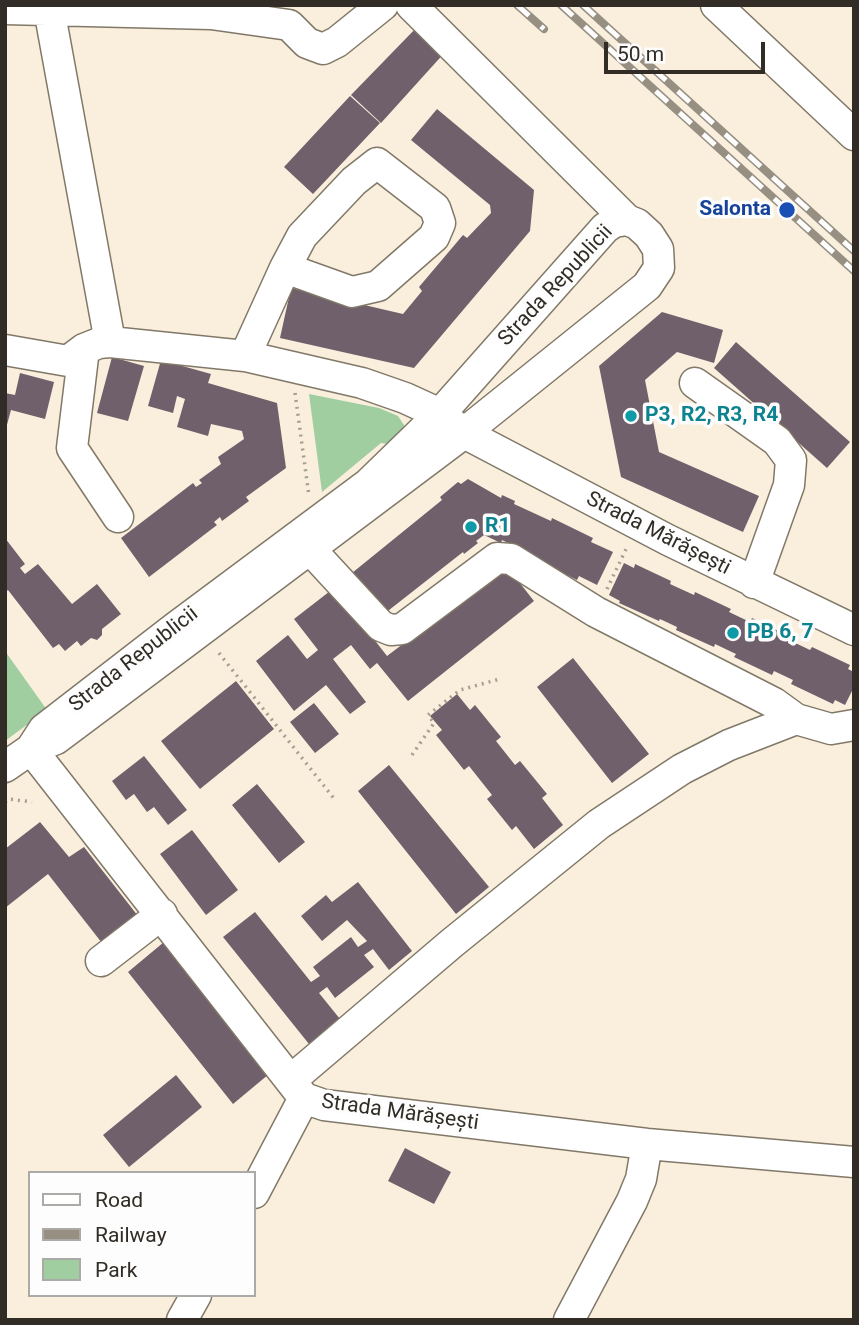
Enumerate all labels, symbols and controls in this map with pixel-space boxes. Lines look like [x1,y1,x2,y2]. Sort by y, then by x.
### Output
scale bar [607,28,768,72]
text: 50 m [617,42,664,66]
place label: Salonta [699,197,771,223]
marker: Salonta [777,200,797,220]
street label: Strada Republicii [493,220,619,352]
place label: P3, R2, R3, R4 [645,403,778,429]
marker: P3, R2, R3, R4 [623,408,639,424]
street label: Strada Mărășești [582,487,734,581]
place label: R1 [485,514,511,540]
marker: R1 [463,519,479,535]
street label: Strada Republicii [65,602,203,718]
place label: PB 6, 7 [747,620,814,646]
marker: PB 6, 7 [725,625,741,641]
street label: Strada Mărășești [320,1089,480,1137]
legend [28,1171,256,1297]
text: Road [95,1188,143,1212]
text: Railway [95,1223,167,1247]
text: Park [95,1258,137,1282]

